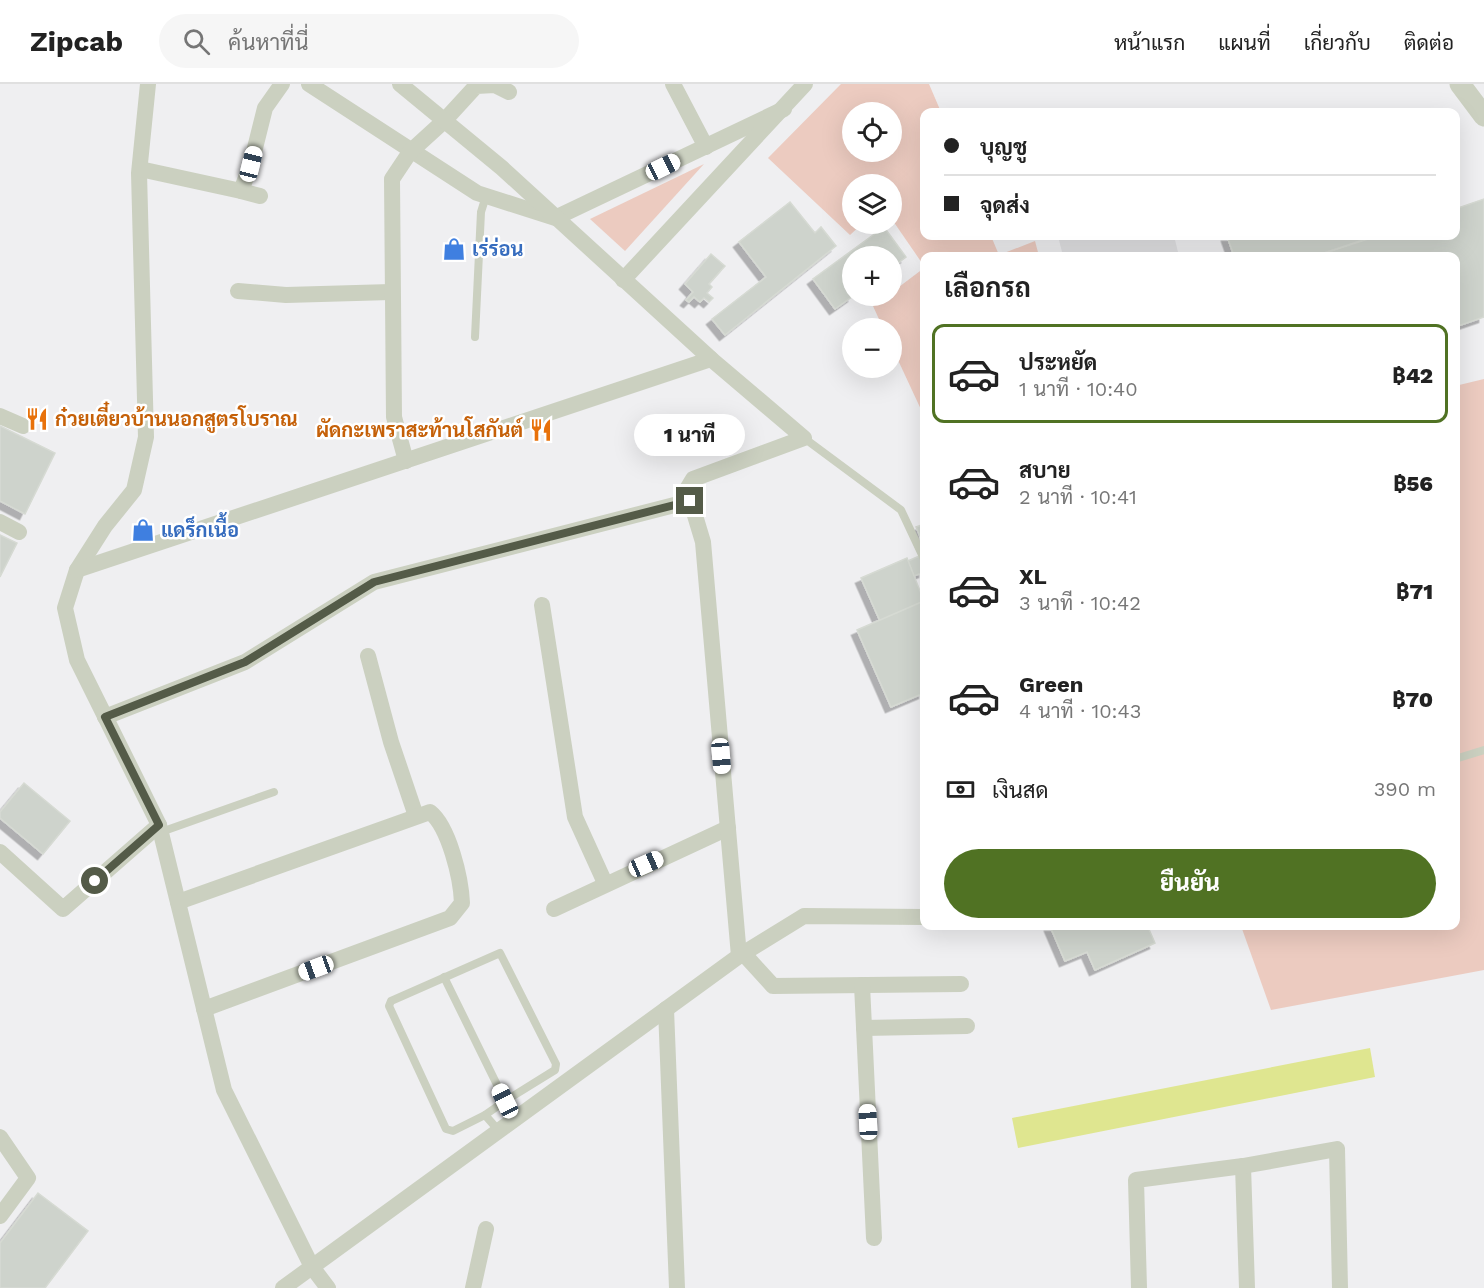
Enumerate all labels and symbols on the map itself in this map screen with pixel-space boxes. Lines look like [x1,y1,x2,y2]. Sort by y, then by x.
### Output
car [238,144,264,184]
car [643,151,683,183]
shop icon: เร่ร่อน [441,236,467,262]
place label: เร่ร่อน [472,237,523,261]
place label: ก๋วยเตี๋ยวบ้านนอกสูตรโบราณ [55,401,298,433]
restaurant icon: ก๋วยเตี๋ยวบ้านนอกสูตรโบราณ [24,406,50,432]
callout: 1 นาที [634,414,746,456]
place label: ผัดกะเพราสะท้านโสกันต์ [316,416,524,442]
restaurant icon: ผัดกะเพราสะท้านโสกันต์ [528,417,554,443]
route end [676,487,703,514]
place label: แดร็กเนื้อ [161,512,239,542]
shop icon: แดร็กเนื้อ [130,517,156,543]
car [710,737,732,775]
car [626,848,666,880]
route start [81,867,108,894]
car [296,953,336,983]
car [489,1081,521,1121]
car [858,1104,878,1140]

